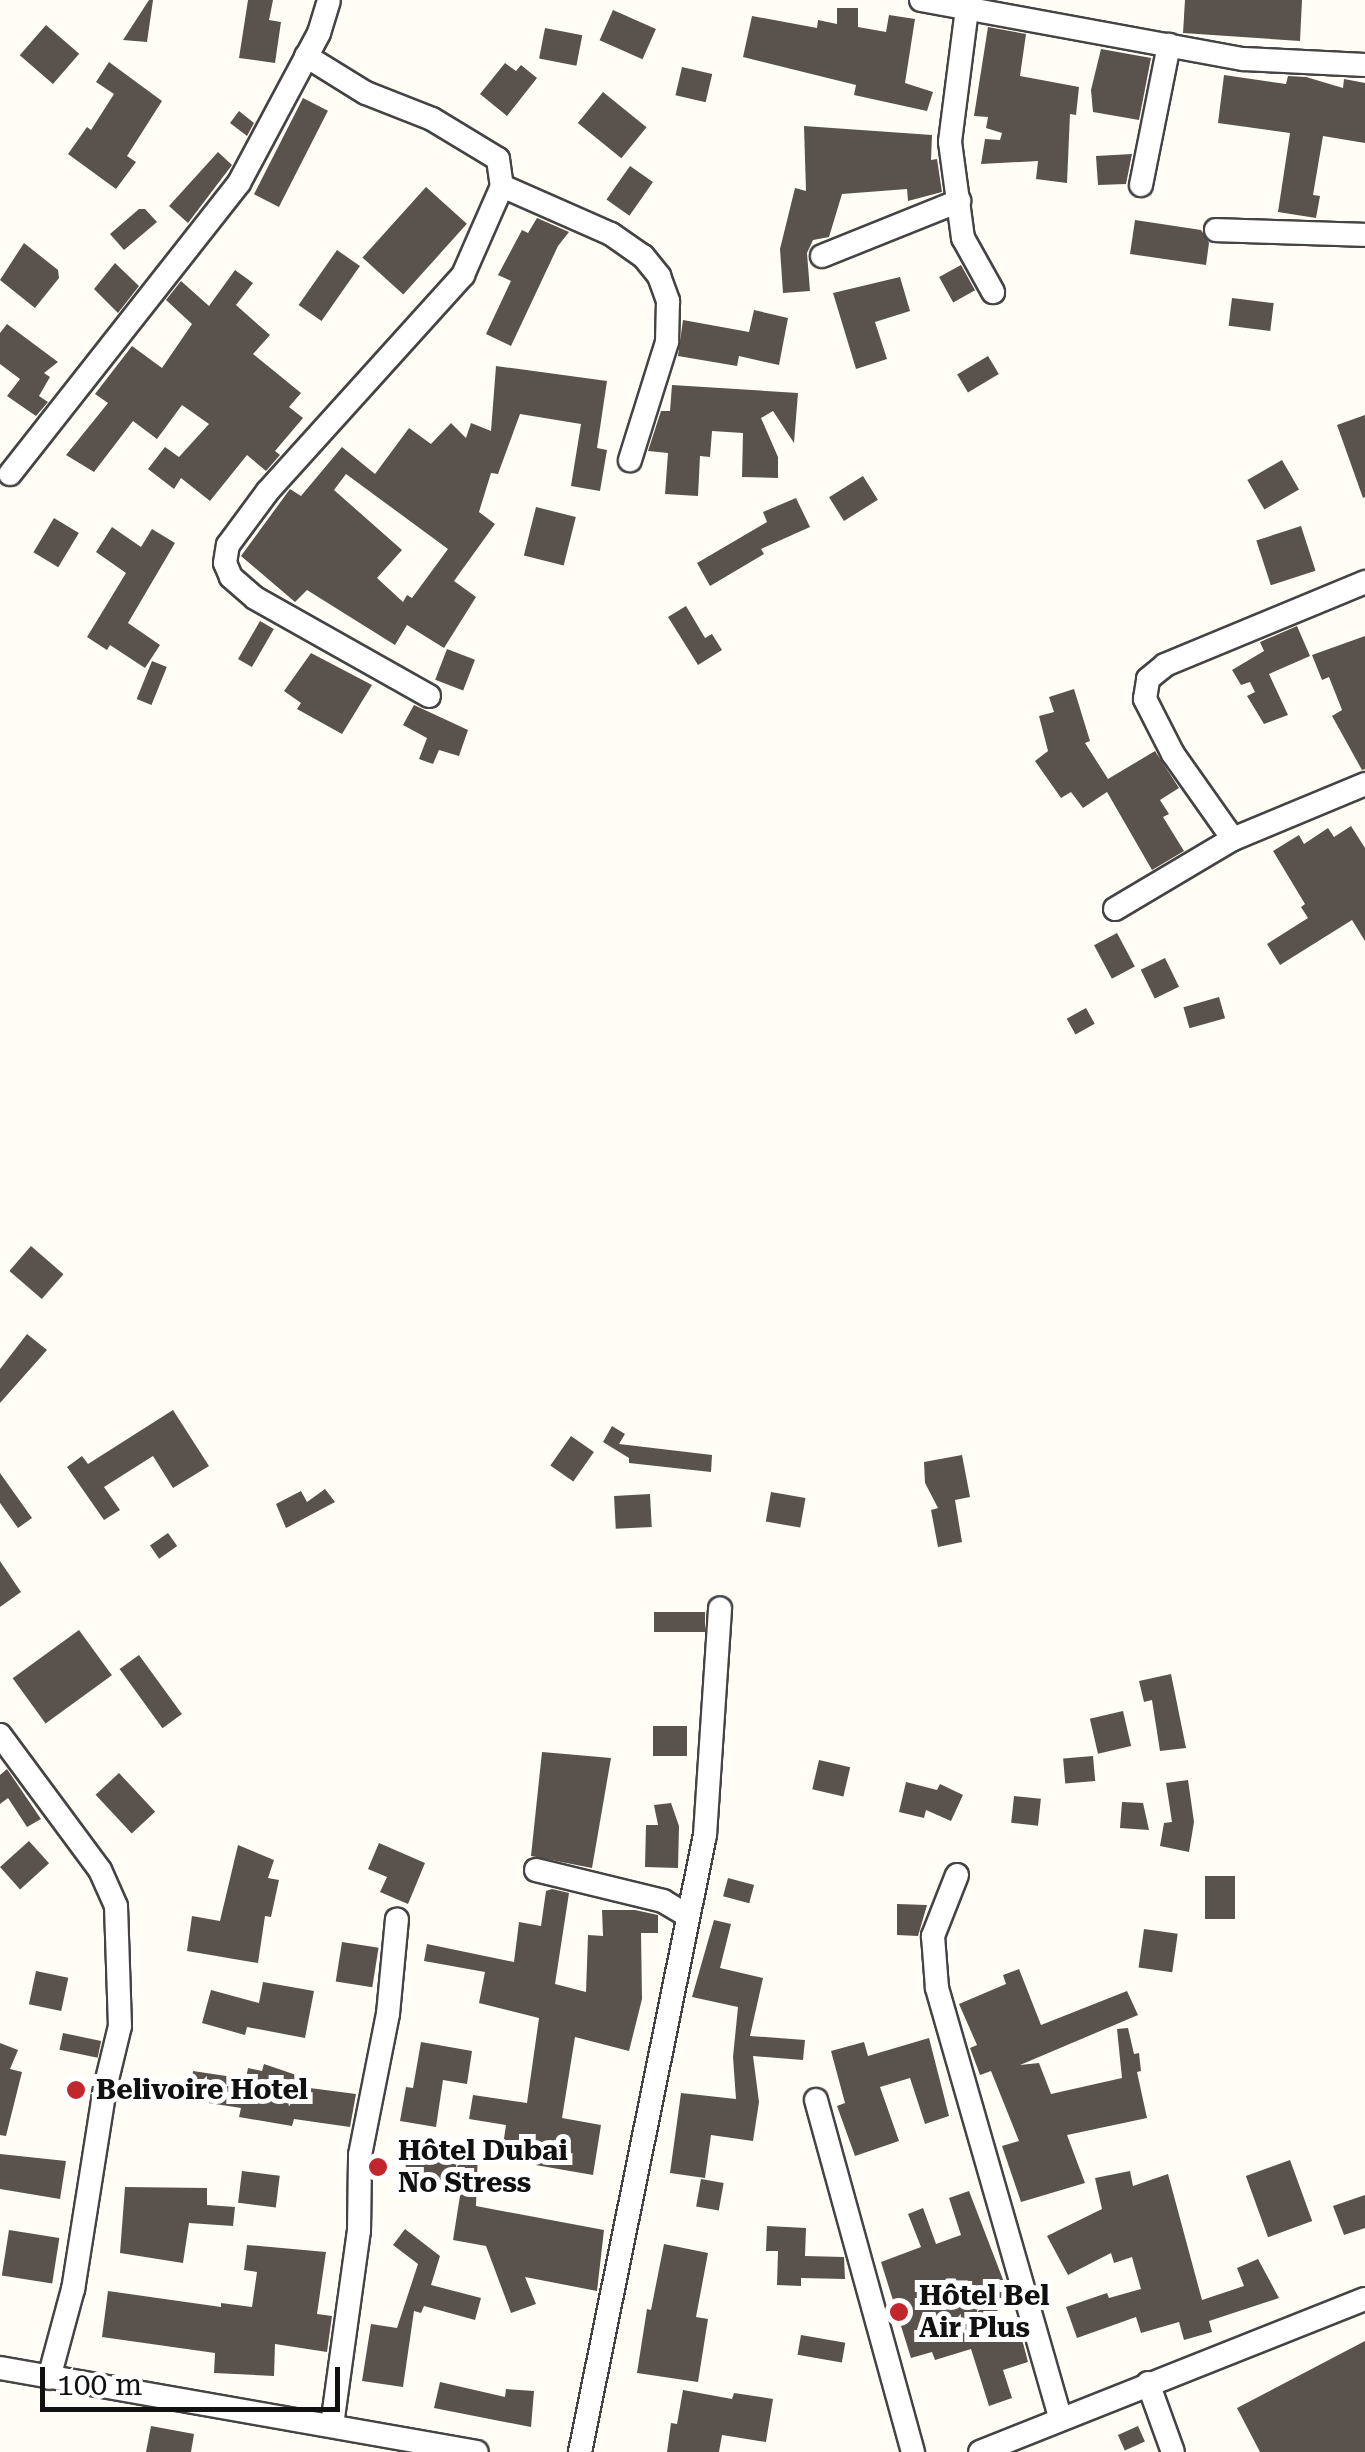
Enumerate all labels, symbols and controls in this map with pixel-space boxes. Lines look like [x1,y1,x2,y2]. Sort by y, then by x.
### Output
place label: Belivoire Hotel [96,2073,308,2107]
marker: Belivoire Hotel [65,2079,87,2101]
place label: Hôtel Dubai No Stress [398,2134,568,2200]
marker: Hôtel Dubai No Stress [367,2156,389,2178]
place label: Hôtel Bel Air Plus [919,2279,1049,2345]
marker: Hôtel Bel Air Plus [888,2301,910,2323]
scale bar [45,2347,345,2409]
text: 100 m [57,2367,142,2402]

